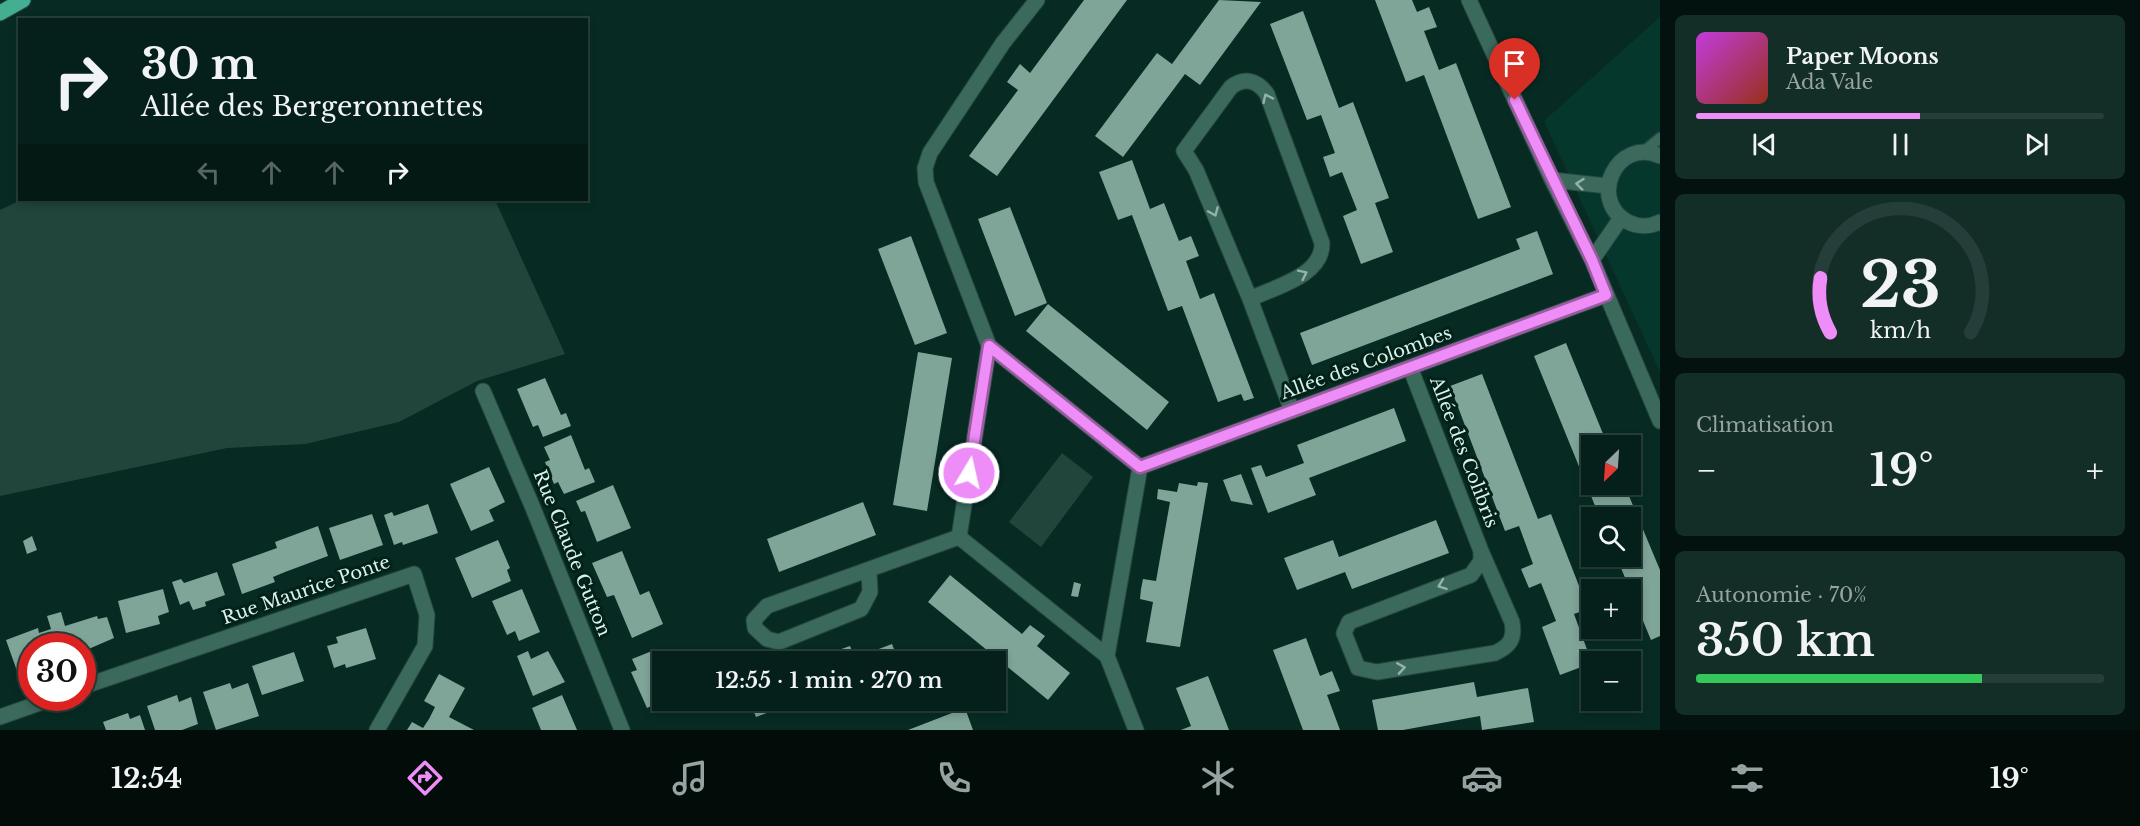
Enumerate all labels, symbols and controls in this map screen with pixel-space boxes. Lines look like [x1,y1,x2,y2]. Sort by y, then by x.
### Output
text: 30 m [141,38,257,90]
pin [1489,38,1540,100]
icon: right [42,42,120,120]
text: Paper Moons [1786,43,1939,70]
icon: arrive [1498,47,1531,80]
text: Ada Vale [1786,70,1873,94]
text: Allée des Bergeronnettes [141,90,483,123]
one-way arrow [1263,93,1275,104]
icon: previous [1748,128,1781,161]
icon: pause [1884,128,1917,161]
icon: next [2020,128,2053,161]
icon: left [192,156,225,189]
icon: ahead [255,156,288,189]
icon: ahead [318,156,351,189]
icon: right [381,156,414,189]
one-way arrow [1575,178,1584,190]
one-way arrow [1207,206,1219,217]
text: 23 [1860,246,1940,324]
one-way arrow [1296,269,1307,281]
text: km/h [1870,317,1931,344]
street label: Allée des Colombes [1276,322,1455,405]
street label: Allée des Colibris [1425,372,1503,531]
text: Climatisation [1696,413,1834,437]
north arrow [1581,435,1641,495]
map controls [1581,435,1641,711]
position arrow [937,441,1001,505]
text: 19° [1869,442,1934,498]
text: − [1696,450,1717,491]
text: + [2086,450,2104,491]
street label: Rue Claude Gutton [529,467,615,639]
button: search [1581,507,1641,567]
street label: Rue Maurice Ponte [219,551,393,629]
one-way arrow [1437,578,1448,591]
button: + [1581,579,1641,639]
text: Autonomie · 70% [1696,583,1867,607]
text: 350 km [1696,612,1875,668]
speed limit sign: 30 [18,633,96,711]
button: − [1581,651,1641,711]
one-way arrow [1396,663,1405,675]
text: 12:55 · 1 min · 270 m [715,667,943,694]
icon: directions [404,757,446,799]
icon: music [669,757,711,799]
icon: phone [933,757,975,799]
icon: climate [1197,757,1239,799]
icon: car [1461,757,1503,799]
icon: filters [1726,757,1768,799]
text: 12:54 [111,762,182,795]
text: 19° [1990,762,2029,795]

